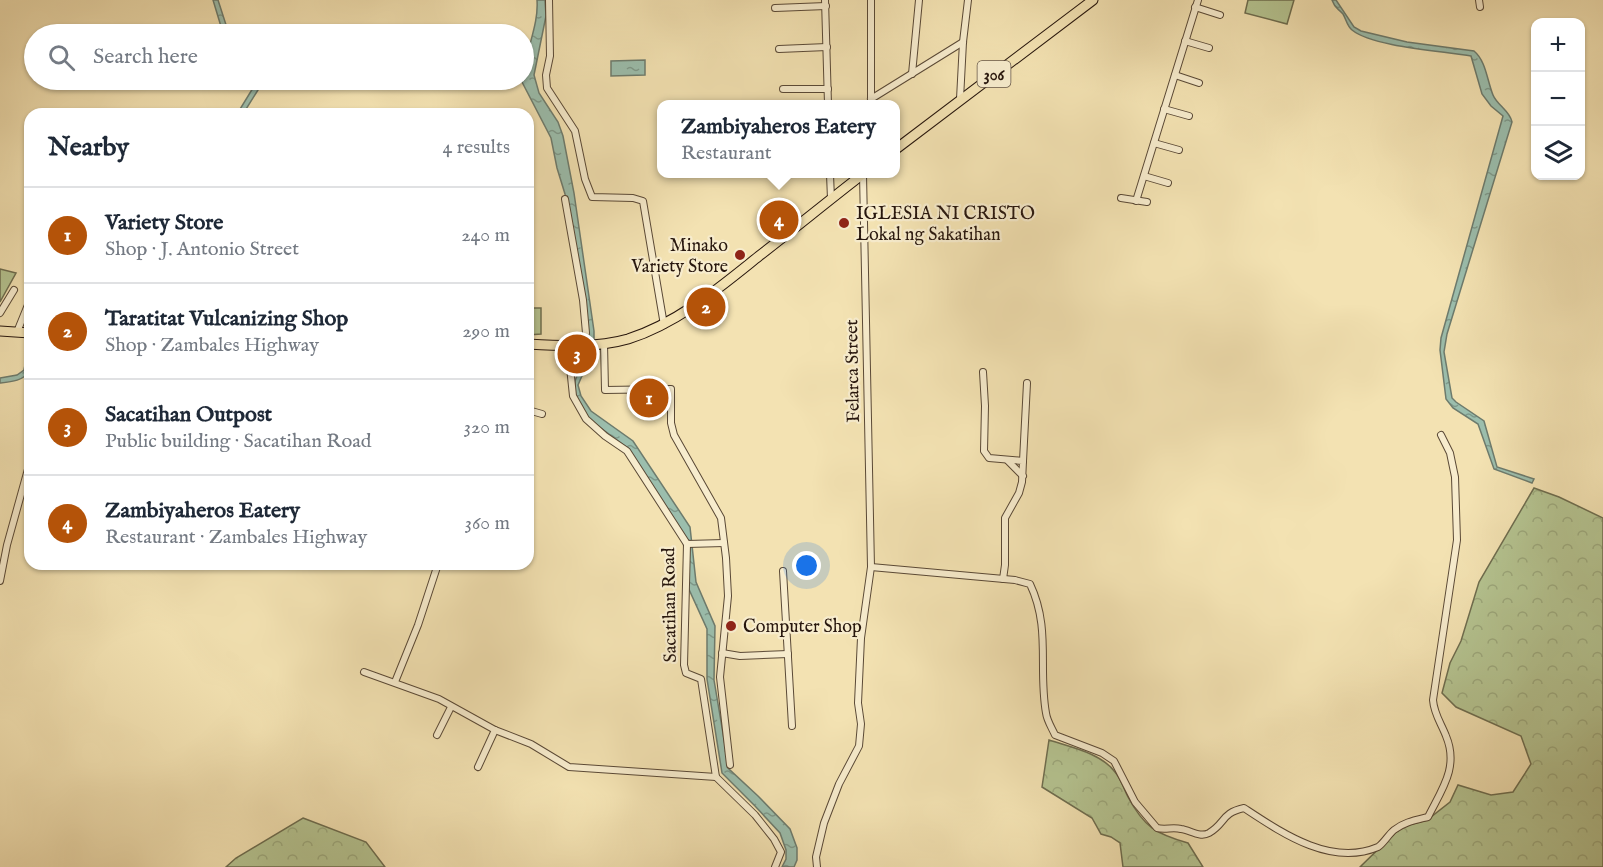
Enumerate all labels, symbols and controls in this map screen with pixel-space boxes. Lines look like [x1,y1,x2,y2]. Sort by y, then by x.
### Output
map controls [1531,18,1585,180]
button: + [1531,18,1585,72]
search box [24,24,534,90]
icon: search [45,41,78,74]
text: Search here [93,43,198,71]
road number: 306 [978,61,1010,87]
button: − [1531,72,1585,126]
popup [657,100,900,178]
text: Zambiyaheros Eatery [681,113,876,141]
button: layers [1531,126,1585,180]
text: Nearby [48,131,129,164]
text: 4 results [443,135,510,160]
text: Restaurant [681,141,772,166]
pin: 4 [760,198,798,242]
place label: IGLESIA NI CRISTO Lokal ng Sakatihan [856,203,1035,247]
text: Variety Store [105,209,223,237]
marker: IGLESIA NI CRISTO Lokal ng Sakatihan [837,216,851,230]
text: 1 [64,223,71,248]
text: 240 m [461,223,510,248]
place label: Minako Variety Store [630,235,728,279]
text: Shop · J. Antonio Street [105,237,299,262]
marker: Minako Variety Store [733,248,747,262]
pin: 2 [686,284,726,330]
text: Taratitat Vulcanizing Shop [105,305,348,333]
text: 2 [63,319,72,344]
text: 290 m [462,319,510,344]
street label: Felarca Street [841,319,866,423]
pin: 3 [558,332,596,376]
text: Shop · Zambales Highway [105,333,319,358]
pin: 1 [630,376,668,420]
text: Sacatihan Outpost [105,401,272,429]
text: 3 [64,415,71,440]
text: 320 m [464,415,510,440]
text: Public building · Sacatihan Road [105,429,371,454]
text: Zambiyaheros Eatery [105,497,300,525]
text: 4 [63,511,72,536]
text: 360 m [464,511,510,536]
text: Restaurant · Zambales Highway [105,525,367,550]
street label: Sacatihan Road [658,547,683,663]
your location [792,551,821,580]
place label: Computer Shop [743,616,862,639]
marker: Computer Shop [724,619,738,633]

